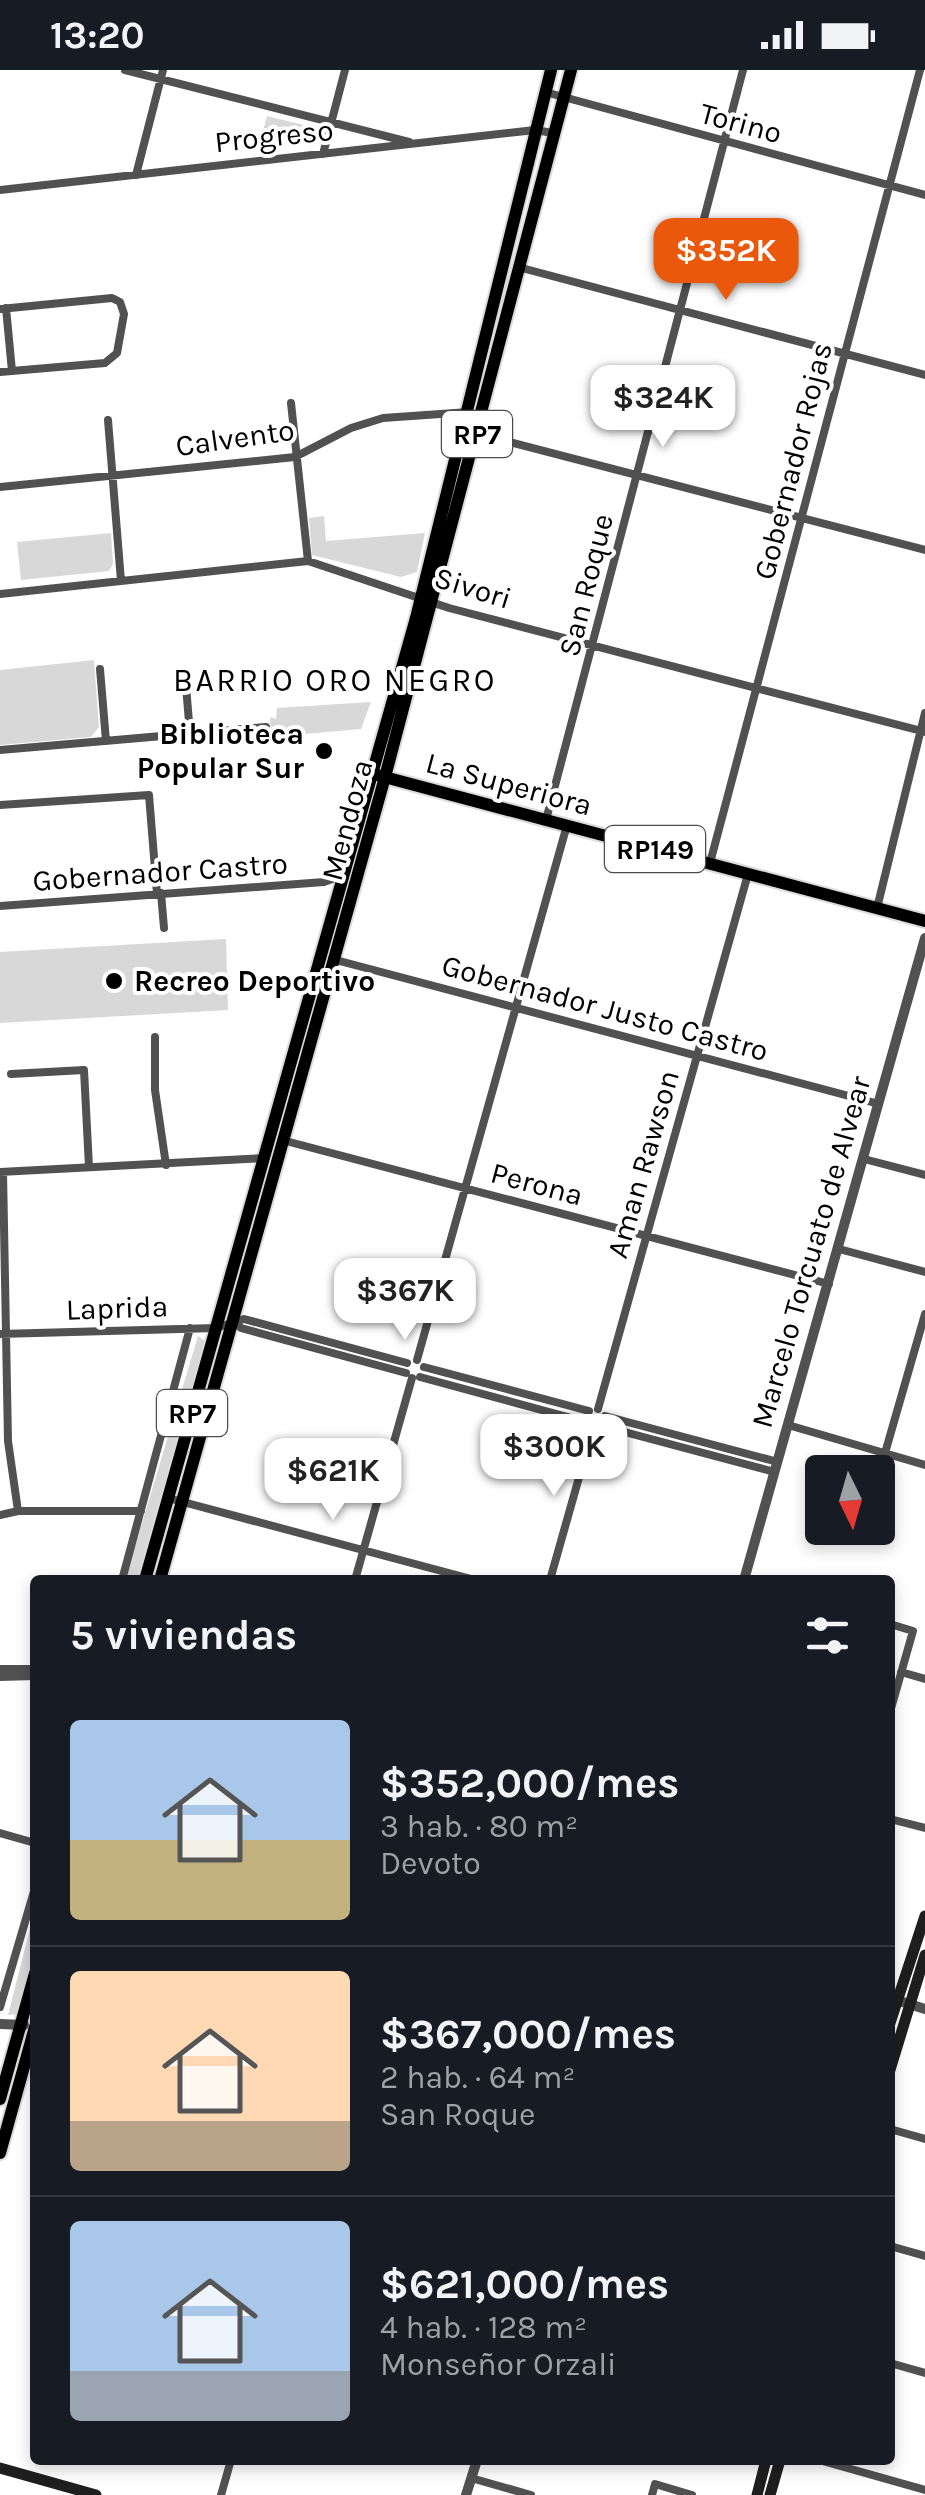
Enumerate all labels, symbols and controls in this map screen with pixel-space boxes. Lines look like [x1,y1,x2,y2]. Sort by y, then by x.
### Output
text: 13:20 [50,13,144,58]
street label: Torino [696,95,786,151]
street label: Progreso [213,112,335,160]
pin: $352K [656,218,796,303]
text: $352K [676,232,776,269]
street label: Gobernador Rojas [746,339,840,583]
pin: $324K [593,365,733,450]
text: $324K [612,379,714,416]
road number: RP7 [442,411,512,457]
street label: Calvento [173,412,297,464]
street label: San Roque [551,510,621,660]
street label: Sivori [430,559,516,617]
district label: BARRIO ORO NEGRO [173,662,497,699]
place label: Biblioteca Popular Sur [137,716,304,786]
marker: Biblioteca Popular Sur [313,740,335,762]
street label: La Superiora [422,745,596,823]
street label: Mendoza [314,756,380,884]
road number: RP149 [605,826,705,872]
street label: Gobernador Castro [31,845,289,899]
street label: Gobernador Justo Castro [438,947,772,1069]
place label: Recreo Deportivo [134,963,375,999]
marker: Recreo Deportivo [103,970,125,992]
street label: Aman Rawson [599,1066,687,1262]
street label: Marcelo Torcuato de Alvear [744,1072,879,1432]
street label: Perona [487,1154,587,1214]
pin: $367K [335,1258,475,1343]
text: $367K [356,1272,454,1309]
street label: Laprida [65,1288,169,1328]
road number: RP7 [157,1390,227,1436]
pin: $300K [484,1414,624,1499]
text: $300K [502,1428,606,1465]
pin: $621K [263,1438,403,1523]
text: $621K [286,1452,380,1489]
north arrow [805,1455,895,1545]
map controls [805,1455,895,1545]
icon: filters [800,1608,855,1663]
text: 5 viviendas [70,1610,297,1660]
text: $352,000/mes [380,1758,679,1808]
icon: home [150,1760,270,1880]
text: 3 hab. · 80 m² [380,1808,578,1845]
text: Devoto [380,1845,481,1882]
text: $367,000/mes [380,2009,676,2059]
icon: home [150,2011,270,2131]
text: 2 hab. · 64 m² [380,2059,575,2096]
text: San Roque [380,2096,535,2133]
text: $621,000/mes [380,2259,669,2309]
icon: home [150,2261,270,2381]
text: 4 hab. · 128 m² [380,2309,587,2346]
text: Monseñor Orzali [380,2346,617,2383]

